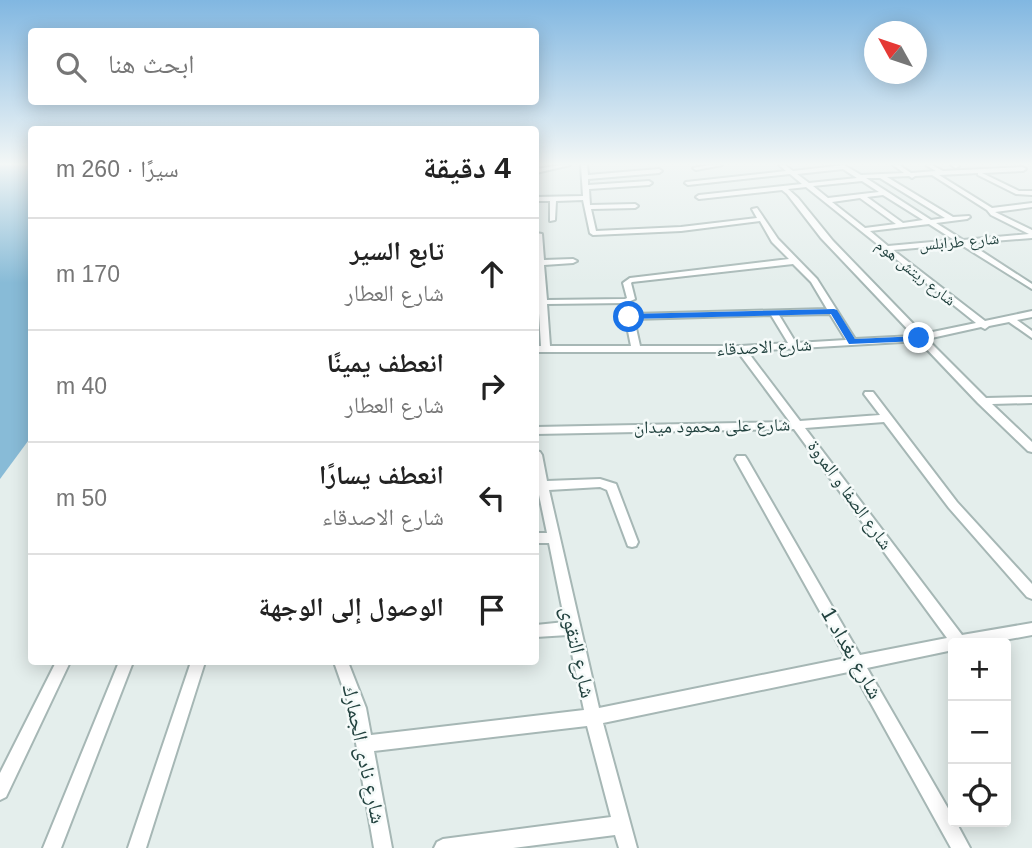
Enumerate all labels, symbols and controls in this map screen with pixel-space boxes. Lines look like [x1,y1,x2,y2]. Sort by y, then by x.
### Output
north arrow [864,21,927,84]
search box [28,28,539,105]
icon: search [52,48,90,86]
text: ابحث هنا [108,49,195,79]
text: 4 دقيقة [423,151,511,184]
text: سيرًا · 260 m [56,156,179,182]
street label: شارع طرابلس [918,230,1000,255]
text: تابع السير [350,236,444,266]
street label: شارع ريتش هوم [871,236,959,310]
icon: ahead [473,255,511,293]
text: 170 m [56,261,120,287]
text: شارع العطار [345,280,444,306]
route start [613,301,644,332]
route end [903,322,934,353]
street label: شارع الاصدقاء [716,335,812,360]
text: انعطف يمينًا [327,348,444,378]
icon: right [473,367,511,405]
text: 40 m [56,373,107,399]
text: شارع العطار [345,392,444,418]
street label: شارع على محمود ميدان [634,415,791,438]
street label: شارع الصفا و المروة [803,437,896,554]
text: انعطف يسارًا [319,460,444,490]
icon: left [473,479,511,517]
text: 50 m [56,485,107,511]
text: شارع الاصدقاء [322,504,444,530]
icon: arrive [473,591,511,629]
text: الوصول إلى الوجهة [259,592,444,622]
street label: شارع بغداد 1 [815,603,888,703]
street label: شارع التقوى [555,604,600,701]
map controls [948,638,1011,827]
button: + [948,638,1011,701]
street label: شارع نادى الجمارك [337,682,390,826]
button: − [948,701,1011,764]
button: locate [948,764,1011,827]

